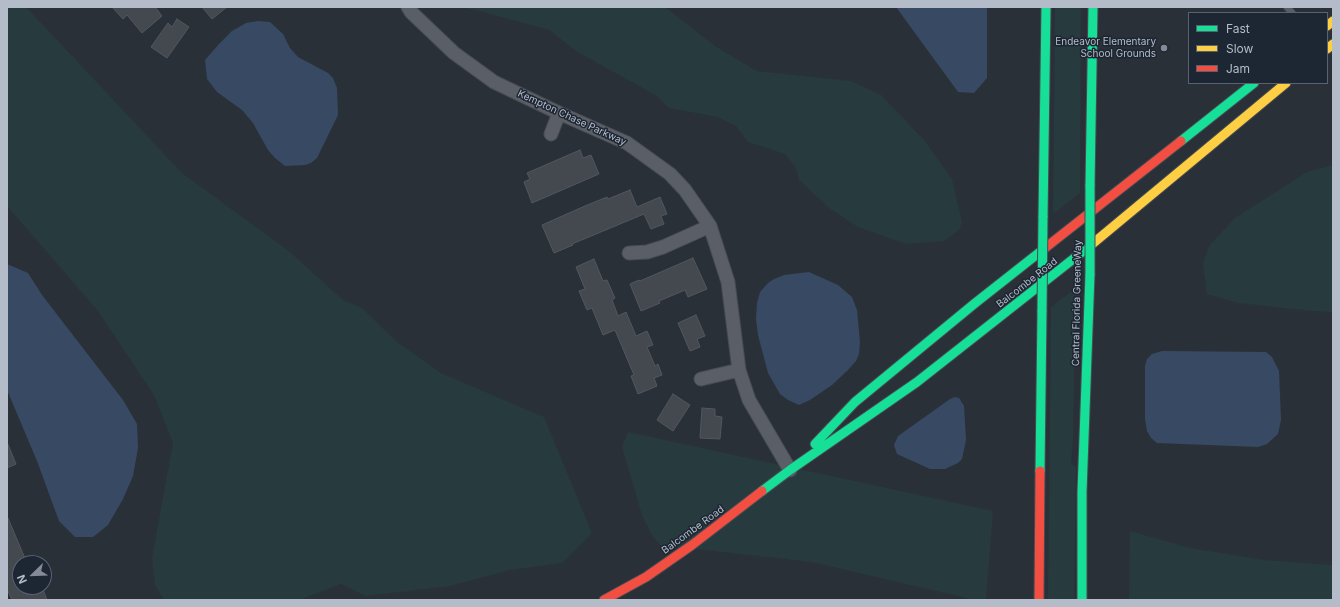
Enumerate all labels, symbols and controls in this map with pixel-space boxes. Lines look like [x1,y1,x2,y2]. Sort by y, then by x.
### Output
legend [1188,12,1328,84]
text: Fast [1226,21,1250,36]
place label: Endeavor Elementary School Grounds [1055,36,1156,60]
text: Slow [1226,41,1253,56]
marker: Endeavor Elementary School Grounds [1159,43,1169,53]
text: Jam [1226,61,1250,76]
street label: Kempton Chase Parkway [516,88,628,148]
street label: Central Florida GreeneWay [1070,240,1084,366]
street label: Balcombe Road [994,256,1060,310]
street label: Balcombe Road [660,503,726,557]
north arrow [12,555,52,595]
text: N [14,573,30,586]

